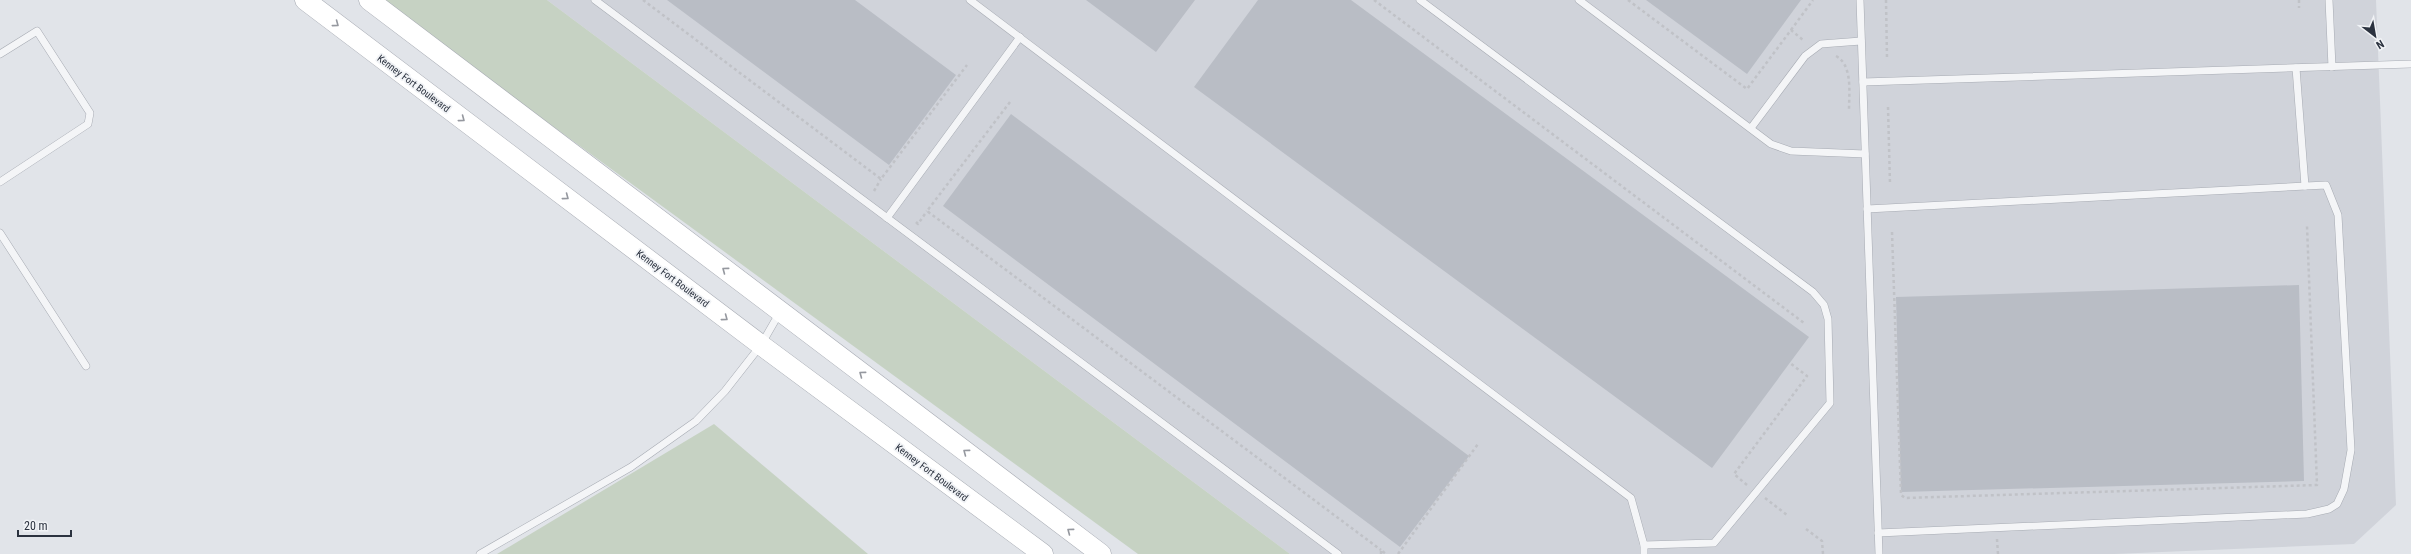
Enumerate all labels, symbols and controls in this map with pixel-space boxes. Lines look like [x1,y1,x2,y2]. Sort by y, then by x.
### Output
north arrow [2355,16,2395,56]
one-way arrow [331,19,338,26]
text: N [2373,37,2386,52]
street label: Kenney Fort Boulevard [375,52,452,114]
one-way arrow [457,114,464,121]
one-way arrow [561,192,568,199]
street label: Kenney Fort Boulevard [634,247,711,309]
one-way arrow [722,267,729,275]
one-way arrow [721,313,728,320]
one-way arrow [860,372,867,379]
street label: Kenney Fort Boulevard [893,441,970,503]
one-way arrow [963,449,970,457]
scale bar [18,512,71,538]
text: 20 m [24,519,48,533]
one-way arrow [1067,528,1074,535]

